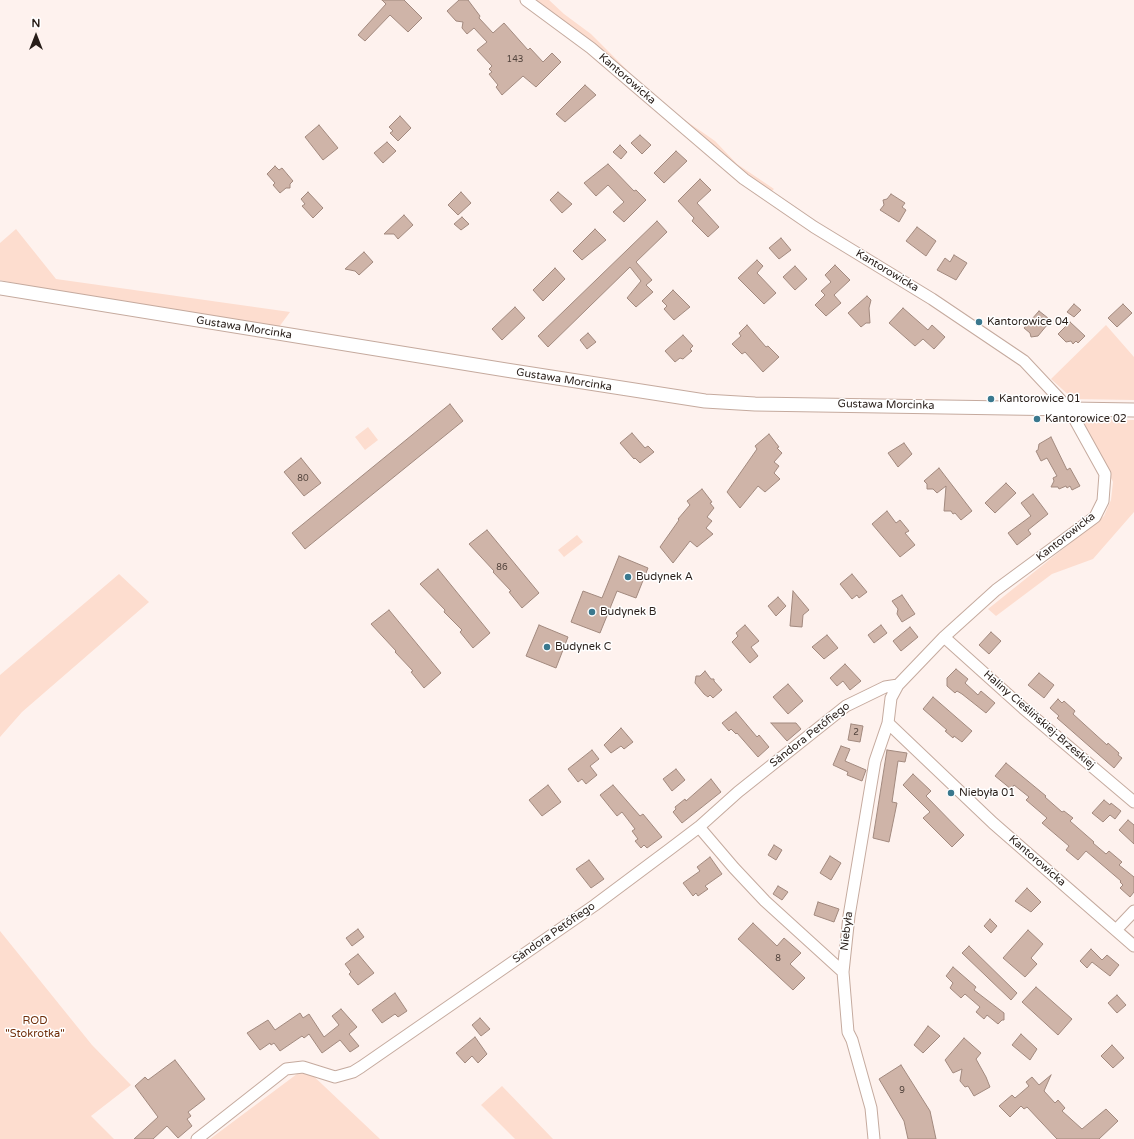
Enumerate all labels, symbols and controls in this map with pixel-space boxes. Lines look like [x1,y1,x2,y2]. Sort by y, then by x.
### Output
north arrow [16,16,56,56]
text: N [32,17,40,30]
street label: Kantorowicka [596,51,658,107]
house number: 143 [507,55,523,65]
street label: Kantorowicka [853,247,921,295]
street label: Gustawa Morcinka [195,314,293,342]
place label: Kantorowice 04 [987,315,1069,329]
marker: Kantorowice 04 [974,317,984,327]
street label: Gustawa Morcinka [515,366,613,394]
place label: Kantorowice 01 [999,392,1081,406]
marker: Kantorowice 01 [986,394,996,404]
street label: Gustawa Morcinka [837,398,935,412]
place label: Kantorowice 02 [1045,412,1127,426]
marker: Kantorowice 02 [1032,414,1042,424]
house number: 80 [297,474,309,484]
street label: Kantorowicka [1034,510,1098,564]
house number: 86 [496,563,508,573]
place label: Budynek A [636,570,693,584]
marker: Budynek A [623,572,633,582]
place label: Budynek B [600,605,656,619]
marker: Budynek B [587,607,597,617]
place label: Budynek C [555,640,612,654]
marker: Budynek C [542,642,552,652]
street label: Haliny Cieślińskiej-Brzeskiej [981,668,1097,772]
street label: Sándora Petőfiego [767,700,853,770]
house number: 2 [853,728,859,738]
place label: Niebyła 01 [959,786,1015,800]
marker: Niebyła 01 [946,788,956,798]
street label: Kantorowicka [1006,833,1068,889]
street label: Sándora Petőfiego [510,900,598,966]
street label: Niebyła [838,911,856,951]
house number: 8 [775,954,781,964]
park label: ROD "Stokrotka" [5,1014,65,1040]
house number: 9 [899,1086,905,1096]

